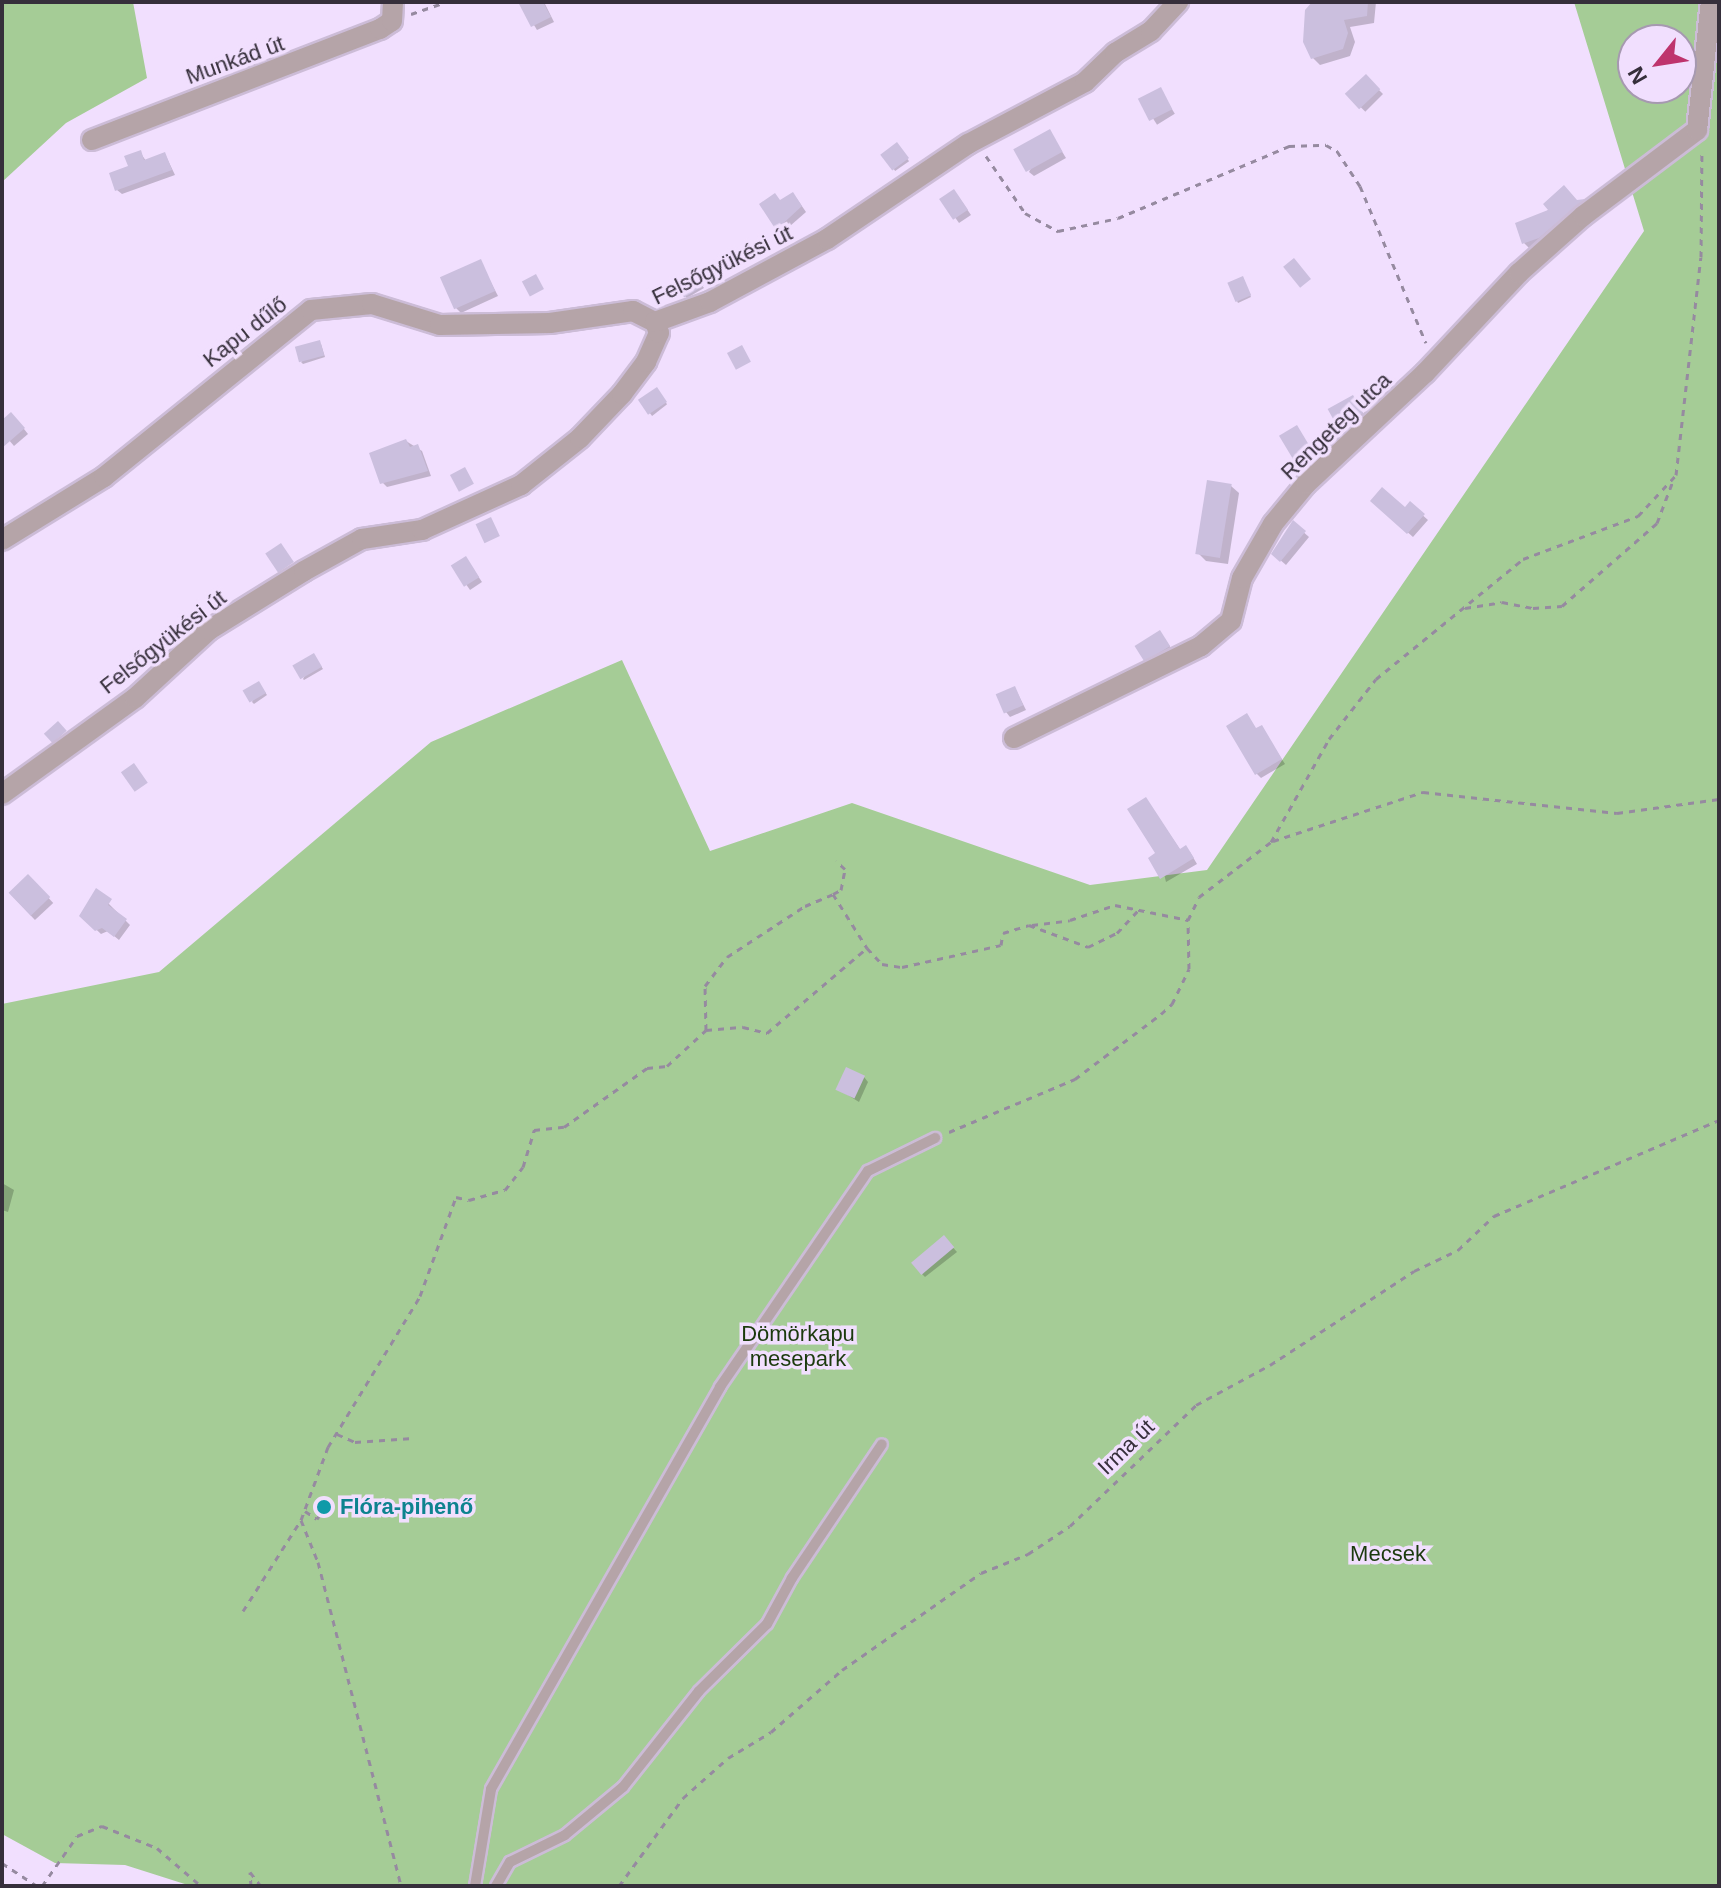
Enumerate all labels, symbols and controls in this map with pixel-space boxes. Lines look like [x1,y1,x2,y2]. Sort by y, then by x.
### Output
north arrow [1617,24,1697,104]
street label: Munkád út [182,30,288,90]
text: N [1623,62,1652,88]
street label: Felsőgyükési út [648,220,796,310]
street label: Kapu dűlő [198,291,292,373]
street label: Rengeteg utca [1275,367,1397,485]
street label: Felsőgyükési út [95,585,231,699]
park label: Dömörkapu mesepark [741,1320,855,1372]
street label: Irma út [1092,1414,1160,1480]
place label: Flóra-pihenő [340,1494,473,1520]
marker: Flóra-pihenő [315,1498,333,1516]
park label: Mecsek [1350,1541,1426,1567]

